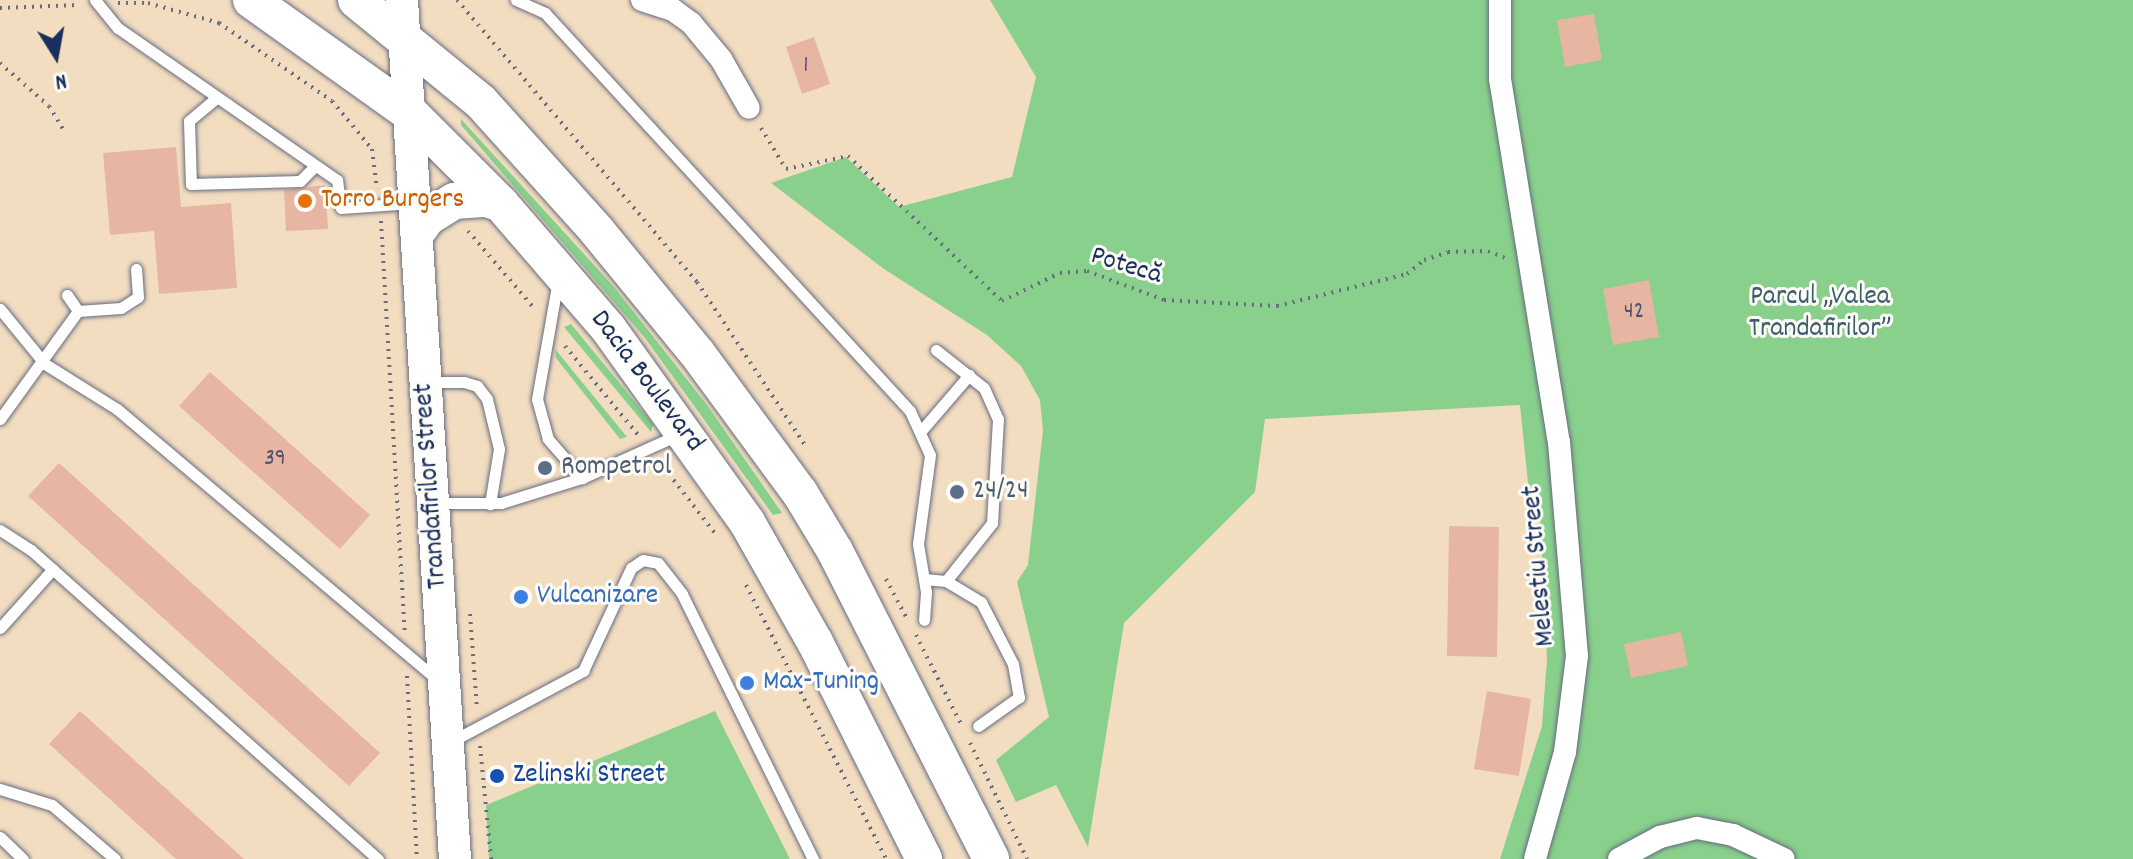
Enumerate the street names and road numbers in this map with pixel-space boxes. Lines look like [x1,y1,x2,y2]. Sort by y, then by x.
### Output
street label: Potecă [1086,240,1166,294]
street label: Dacia Boulevard [582,305,710,459]
street label: Trandafirilor Street [408,382,456,590]
street label: Melestiu Street [1516,484,1564,648]

